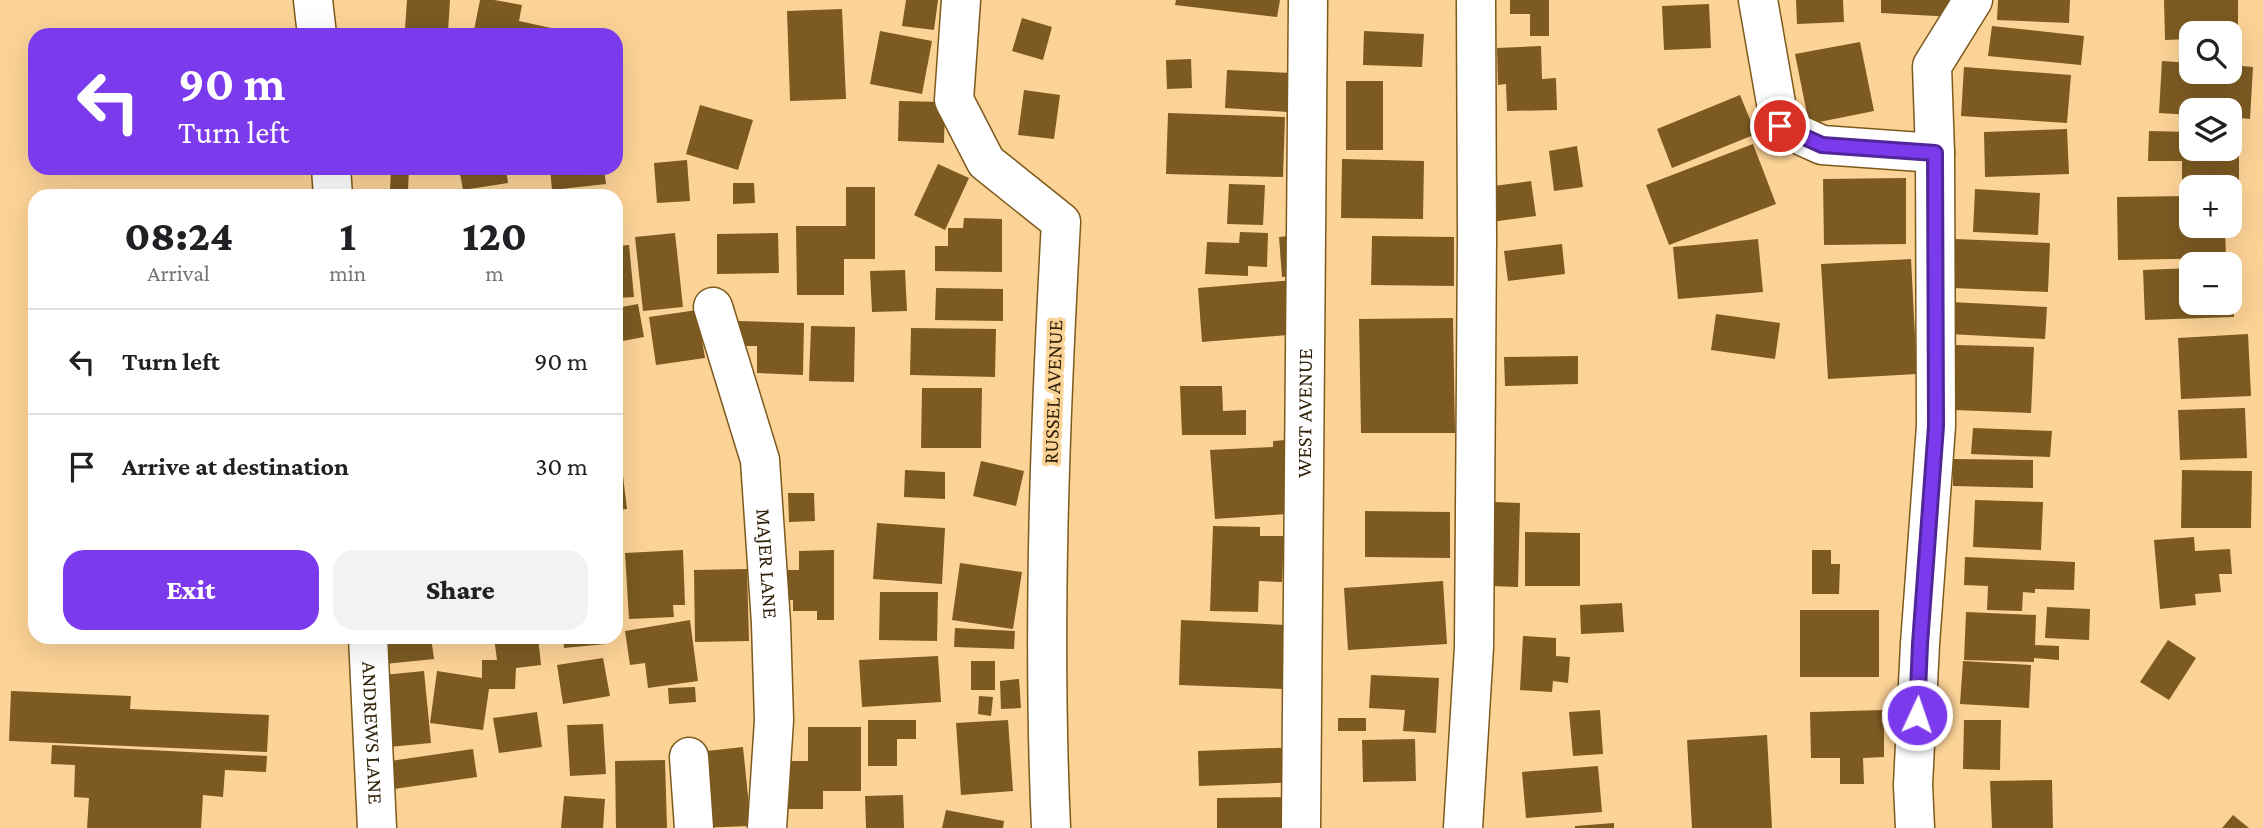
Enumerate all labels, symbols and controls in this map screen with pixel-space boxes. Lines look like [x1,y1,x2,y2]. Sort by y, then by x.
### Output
map controls [2179,21,2242,315]
button: search [2179,21,2242,84]
icon: left [63,56,154,147]
text: 90 m [178,56,285,111]
pin [1750,96,1810,156]
button: layers [2179,98,2242,161]
icon: arrive [1761,107,1799,145]
text: Turn left [178,114,289,150]
button: + [2179,175,2242,238]
text: 08:24 [124,212,233,259]
text: 1 [339,212,356,259]
text: 120 [462,212,527,259]
button: − [2179,252,2242,315]
text: Arrival [147,260,210,286]
text: min [329,260,366,286]
text: m [485,260,504,286]
street label: RUSSEL AVENUE [1038,320,1068,464]
icon: left [63,343,101,381]
text: Turn left [122,347,220,376]
text: 90 m [534,347,588,376]
street label: WEST AVENUE [1292,348,1317,478]
icon: arrive [63,448,101,486]
text: Arrive at destination [122,452,349,481]
text: 30 m [535,452,588,481]
street label: MAJER LANE [751,508,783,620]
button: Exit [63,550,319,630]
button: Share [333,550,588,630]
street label: ANDREWS LANE [357,661,388,805]
position arrow [1880,678,1954,752]

